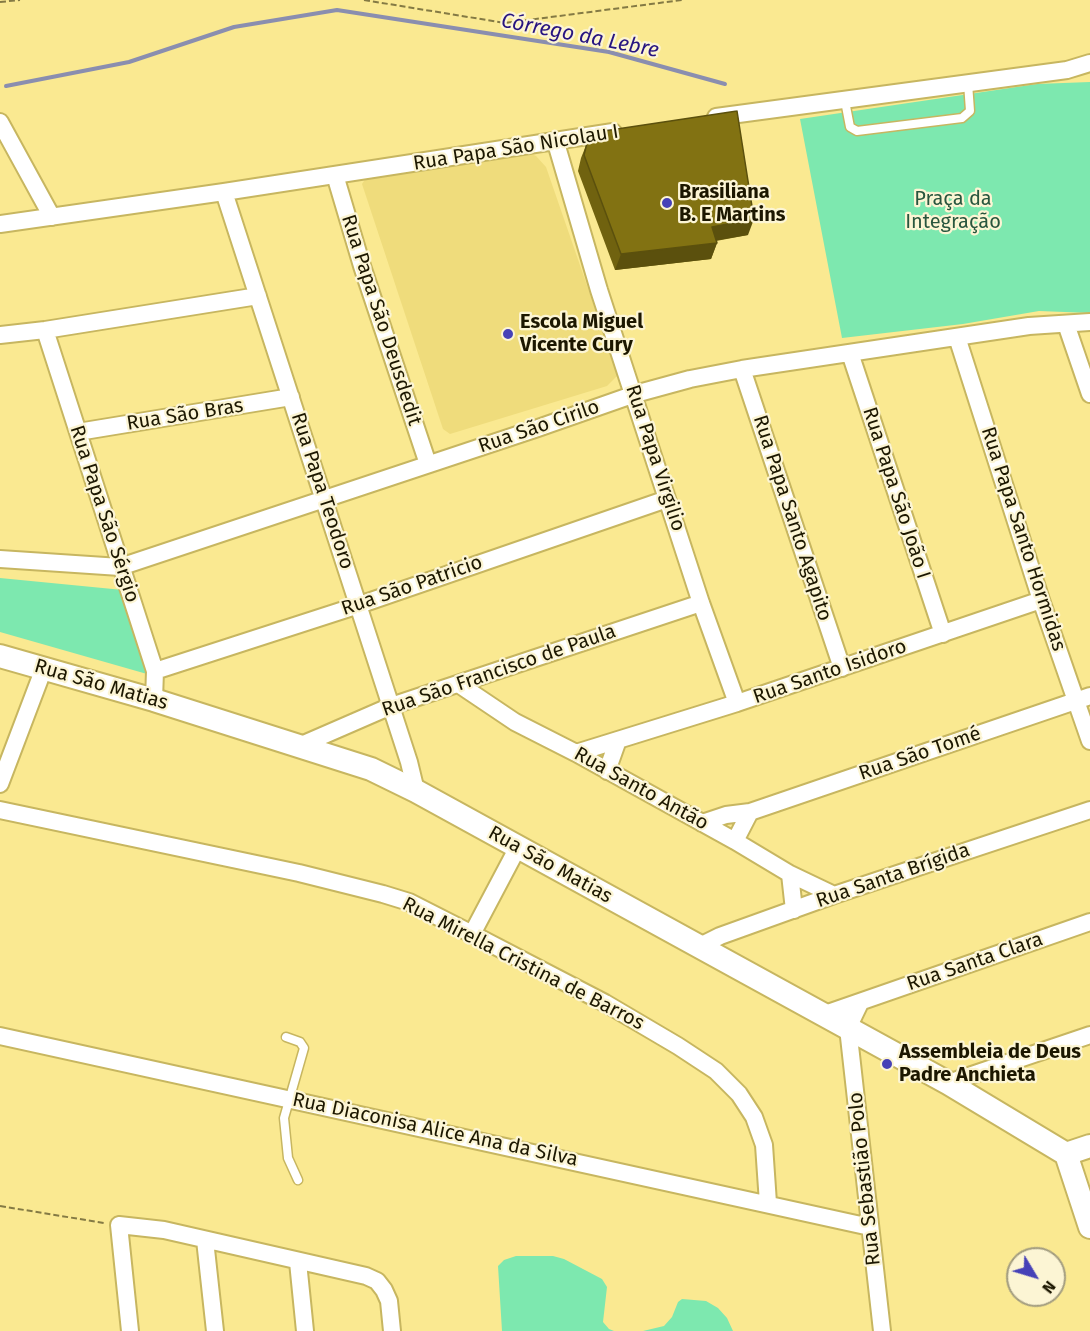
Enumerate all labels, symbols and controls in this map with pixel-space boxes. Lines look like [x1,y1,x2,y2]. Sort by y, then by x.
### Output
water label: Córrego da Lebre [499,8,661,64]
street label: Rua Papa São Nicolau I [412,120,620,176]
place label: Brasiliana B. E Martins [679,180,785,227]
park label: Praça da Integração [905,187,1001,234]
marker: Brasiliana B. E Martins [660,196,674,210]
street label: Rua Papa São Deusdedit [336,211,426,429]
place label: Escola Miguel Vicente Cury [520,310,643,357]
marker: Escola Miguel Vicente Cury [501,327,515,341]
street label: Rua Papa Virgilio [620,382,690,534]
street label: Rua São Bras [125,394,245,436]
street label: Rua São Cirilo [475,395,603,459]
street label: Rua Papa São João I [857,404,935,582]
street label: Rua Papa Teodoro [285,410,359,572]
street label: Rua Papa Santo Agapito [747,412,837,624]
street label: Rua Papa São Sérgio [64,422,144,606]
street label: Rua Papa Santo Hormidas [975,424,1071,654]
street label: Rua São Patricio [338,551,486,621]
street label: Rua São Francisco de Paula [379,620,619,722]
street label: Rua Santo Isidoro [750,635,910,709]
street label: Rua São Matias [31,654,171,716]
street label: Rua São Tomé [856,722,984,786]
street label: Rua Santo Antão [570,742,712,836]
street label: Rua São Matias [484,821,616,909]
street label: Rua Santa Brígida [813,838,973,914]
street label: Rua Mirella Cristina de Barros [398,892,648,1036]
street label: Rua Santa Clara [904,928,1046,996]
place label: Assembleia de Deus Padre Anchieta [899,1040,1081,1087]
marker: Assembleia de Deus Padre Anchieta [880,1057,894,1071]
street label: Rua Diaconisa Alice Ana da Silva [290,1088,580,1172]
street label: Rua Sebastião Polo [844,1091,886,1267]
north arrow [1006,1247,1066,1307]
text: N [1038,1277,1060,1297]

